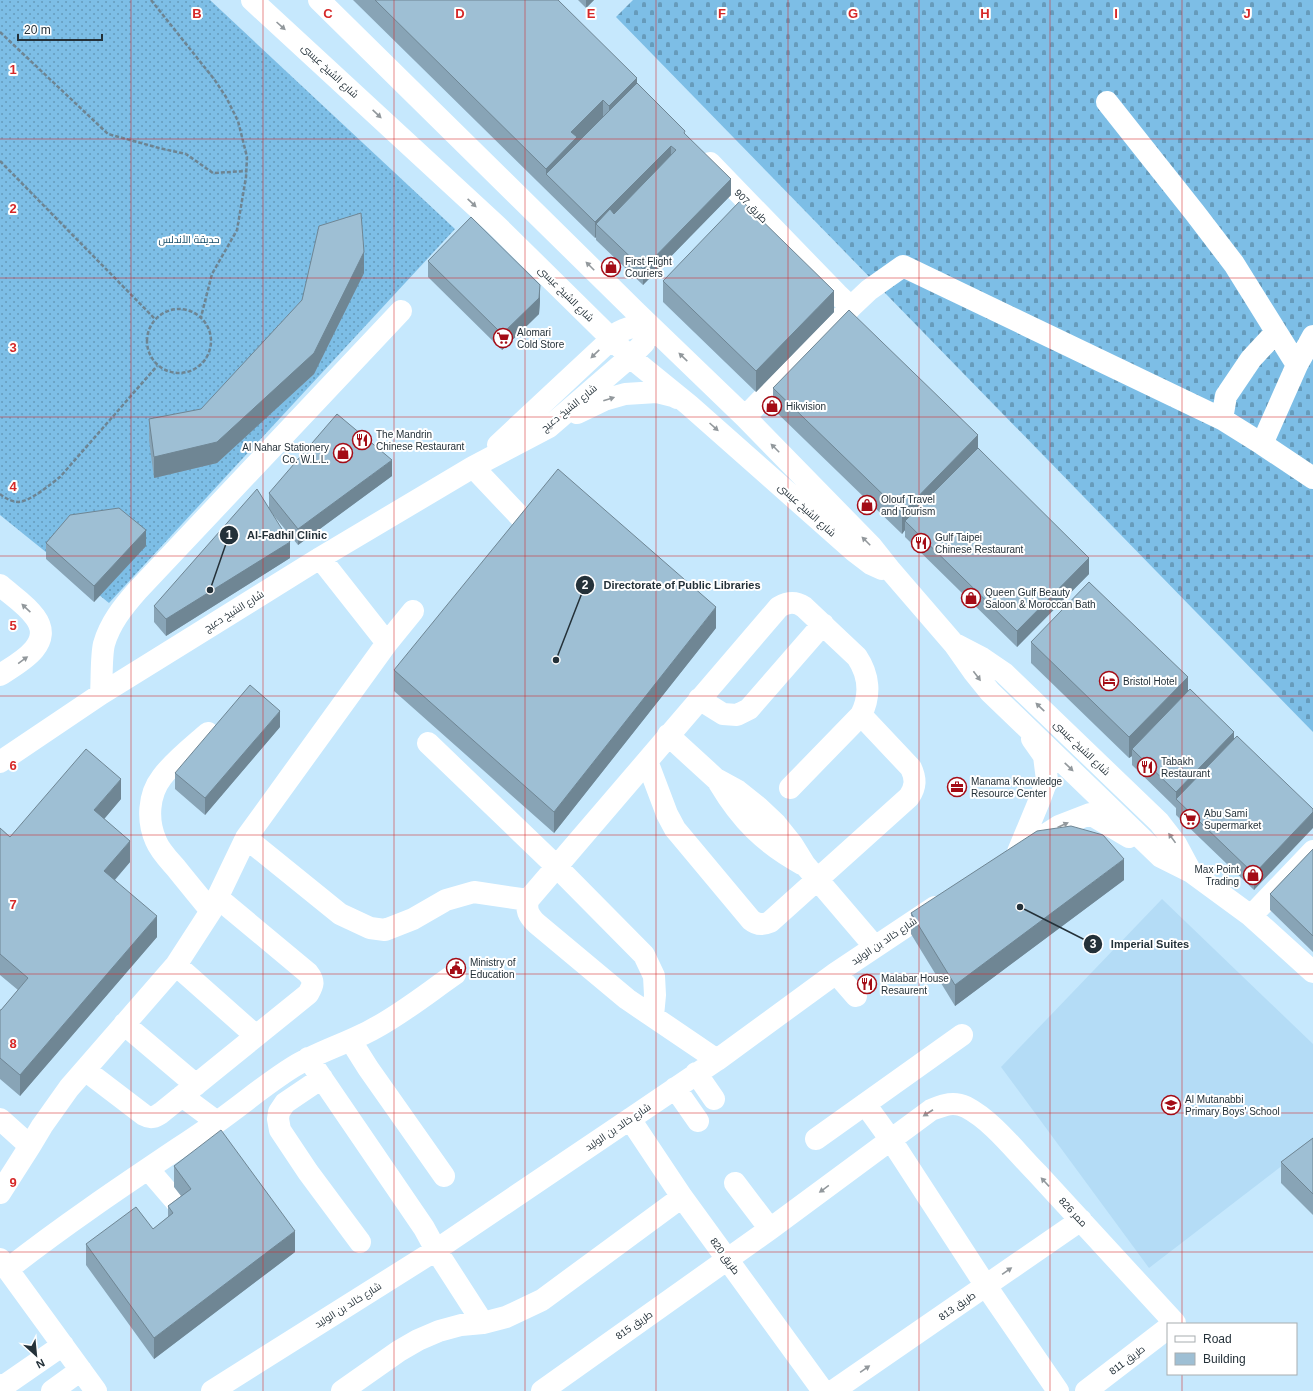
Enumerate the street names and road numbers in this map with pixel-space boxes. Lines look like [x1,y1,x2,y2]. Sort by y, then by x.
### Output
street label: شارع الشيخ عيسى [299,42,361,101]
street label: طريق 907 [732,187,770,226]
street label: شارع الشيخ عيسى [535,264,596,325]
street label: شارع الشيخ دعيج [539,382,600,435]
street label: شارع الشيخ عيسى [775,481,838,539]
street label: شارع الشيخ دعيج [202,588,266,635]
street label: شارع الشيخ عيسى [1051,719,1112,778]
street label: شارع خالد بن الوليد [849,915,919,968]
street label: شارع خالد بن الوليد [583,1101,653,1154]
street label: ممر 826 [1057,1195,1089,1229]
street label: طريق 820 [707,1236,742,1277]
street label: شارع خالد بن الوليد [313,1280,384,1331]
street label: طريق 813 [937,1289,978,1323]
street label: طريق 815 [614,1308,655,1342]
street label: طريق 811 [1107,1343,1148,1378]

